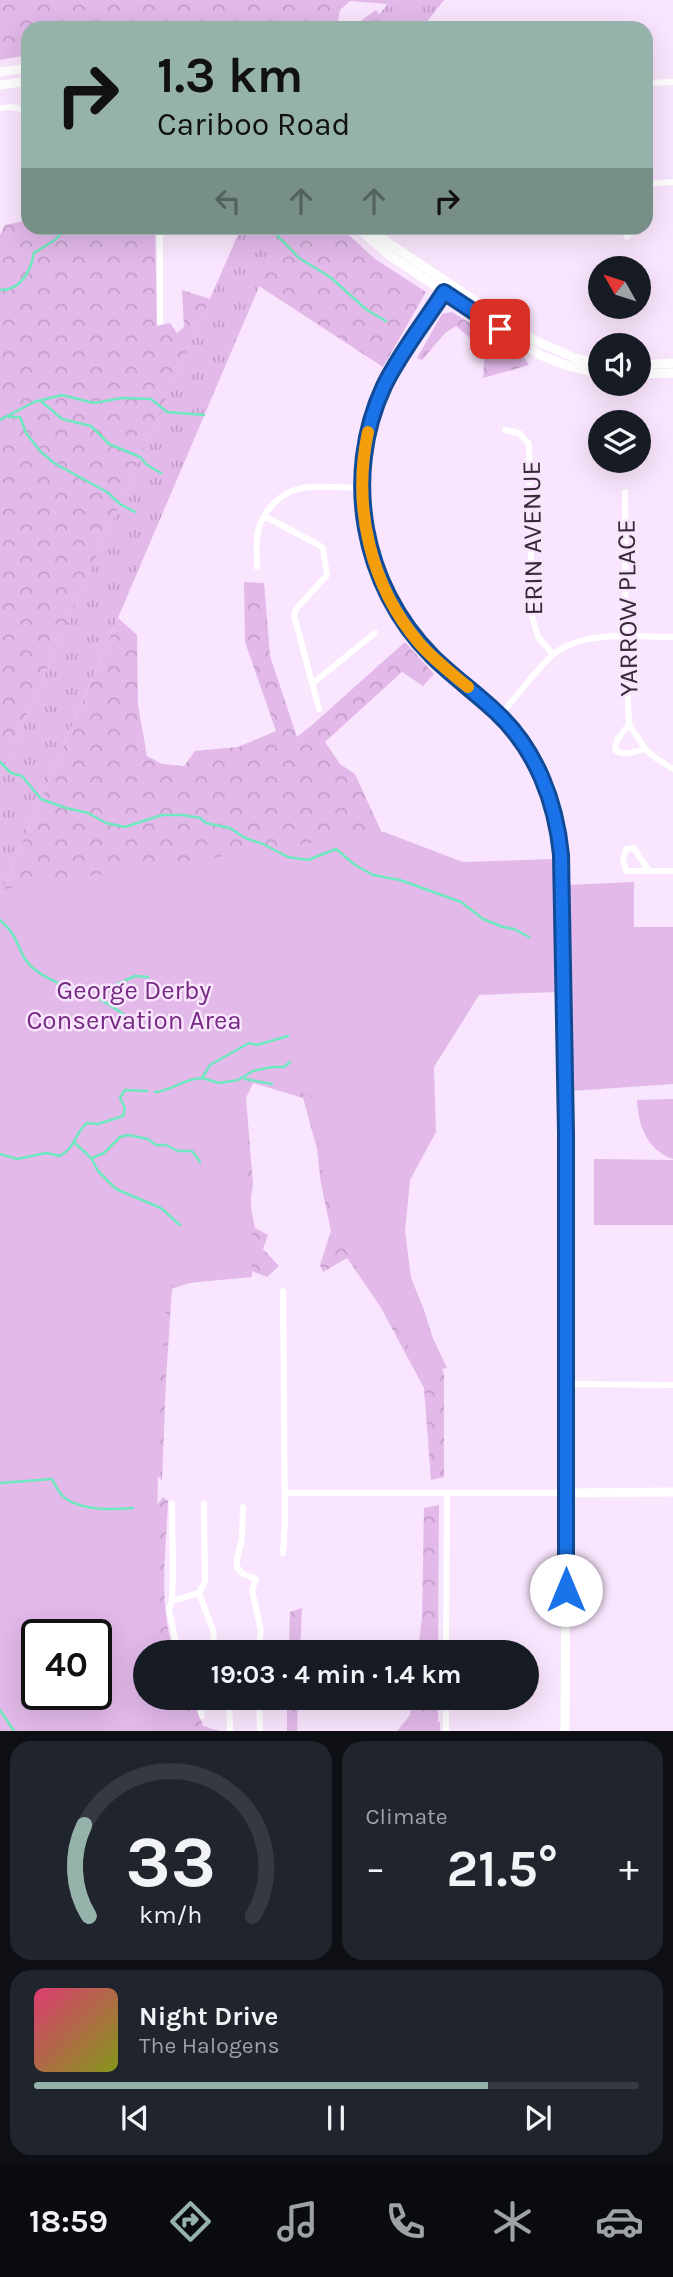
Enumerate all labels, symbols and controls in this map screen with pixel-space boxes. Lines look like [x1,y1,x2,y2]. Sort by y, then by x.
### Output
text: 1.3 km [157,47,303,104]
icon: right [42,49,133,140]
text: Cariboo Road [157,106,351,143]
icon: left [209,182,247,220]
icon: ahead [282,182,320,220]
icon: ahead [355,182,393,220]
icon: right [428,182,466,220]
north arrow [588,256,651,318]
map controls [588,256,651,473]
pin [470,299,530,359]
icon: arrive [481,310,519,348]
button: sound [588,333,651,396]
button: layers [588,410,651,473]
street label: ERIN AVENUE [516,460,549,616]
street label: YARROW PLACE [610,519,645,697]
park label: George Derby Conservation Area [26,975,242,1036]
position arrow [529,1553,603,1627]
speed limit sign: 40 [21,1619,112,1710]
text: 19:03 · 4 min · 1.4 km [211,1659,461,1690]
text: Climate [366,1803,448,1830]
text: 33 [125,1820,216,1905]
text: 21.5° [446,1838,558,1899]
text: − [366,1846,385,1891]
text: + [619,1846,639,1891]
text: km/h [139,1900,202,1929]
text: Night Drive [139,2001,278,2032]
text: The Halogens [139,2032,279,2059]
icon: previous [116,2099,154,2137]
icon: pause [317,2099,355,2137]
icon: next [519,2099,557,2137]
icon: directions [166,2197,215,2246]
icon: music [273,2197,322,2246]
icon: phone [381,2197,430,2246]
icon: climate [488,2197,537,2246]
icon: car [595,2197,644,2246]
text: 18:59 [29,2203,108,2240]

